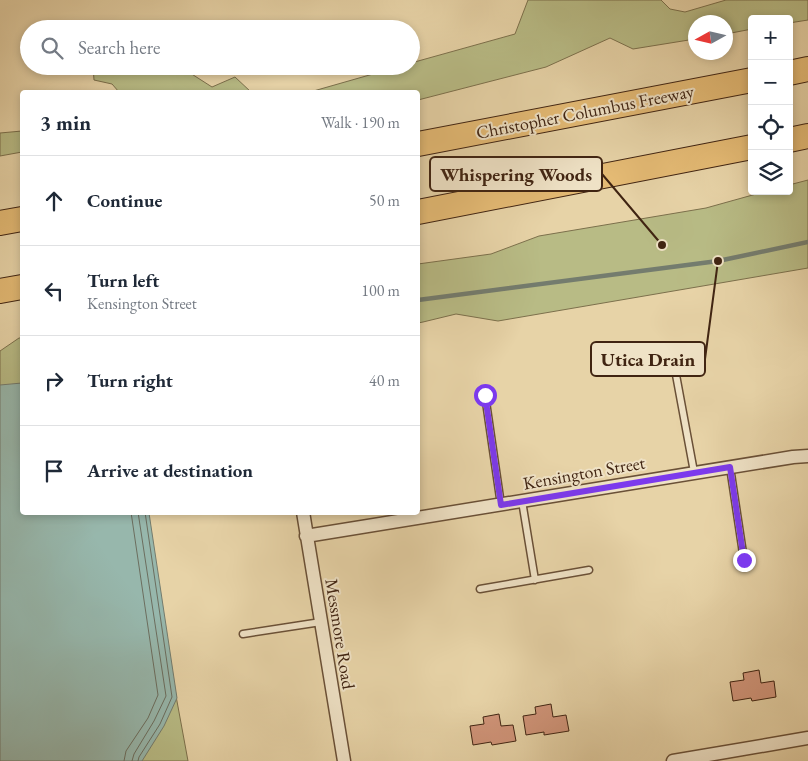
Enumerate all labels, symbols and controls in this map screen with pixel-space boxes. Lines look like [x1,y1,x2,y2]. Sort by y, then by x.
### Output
north arrow [688,15,733,60]
map controls [748,15,793,195]
button: + [748,15,793,60]
search box [20,20,420,75]
icon: search [38,34,66,62]
text: Search here [78,35,160,60]
button: − [748,60,793,105]
street label: Christopher Columbus Freeway [474,79,696,144]
button: locate [748,105,793,150]
text: 3 min [40,109,91,136]
text: Walk · 190 m [321,112,400,133]
button: layers [748,150,793,195]
callout: Whispering Woods [430,157,602,191]
text: Whispering Woods [440,162,592,187]
icon: ahead [40,187,68,215]
text: Continue [87,188,162,213]
text: 50 m [369,190,400,211]
text: Turn left [87,268,159,293]
icon: left [40,277,68,305]
text: 100 m [361,280,400,301]
text: Kensington Street [87,293,197,314]
callout: Utica Drain [591,342,705,376]
text: Utica Drain [601,347,695,372]
icon: right [40,367,68,395]
text: Turn right [87,368,173,393]
text: 40 m [369,370,400,391]
route start [474,384,497,407]
street label: Kensington Street [521,450,647,495]
icon: arrive [40,457,68,485]
text: Arrive at destination [87,458,253,483]
route end [733,549,756,572]
street label: Messmore Road [320,577,361,692]

